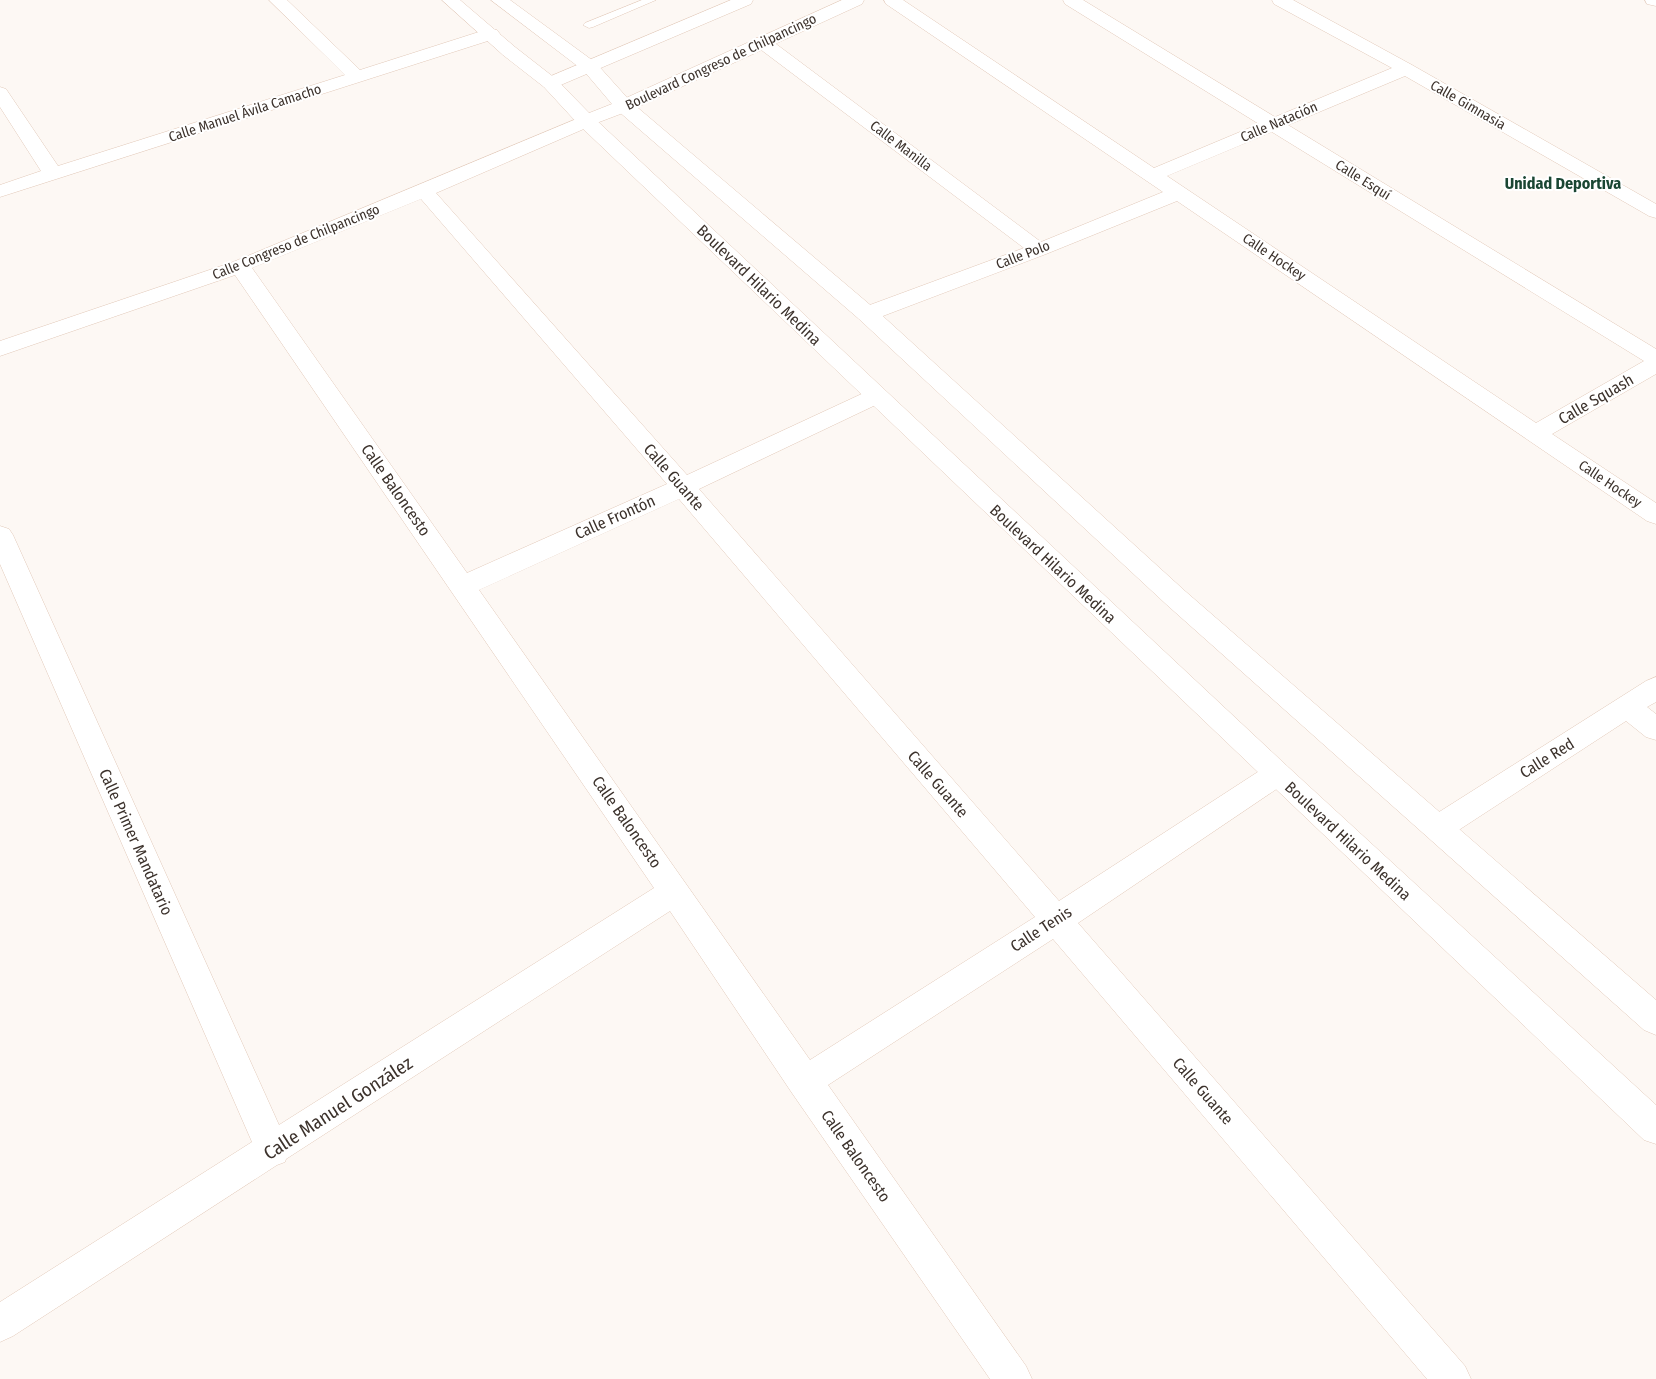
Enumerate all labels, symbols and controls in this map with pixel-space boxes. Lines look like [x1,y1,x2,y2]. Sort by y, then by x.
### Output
street label: Boulevard Congreso de Chilpancingo [623,10,819,114]
street label: Calle Gimnasia [1427,77,1509,133]
street label: Calle Manuel Ávila Camacho [166,79,324,146]
street label: Calle Natación [1238,98,1320,146]
street label: Calle Manilla [867,117,935,175]
street label: Calle Esquí [1332,156,1394,204]
district label: Unidad Deportiva [1505,174,1621,193]
street label: Calle Congreso de Chilpancingo [210,201,382,283]
street label: Boulevard Hilario Medina [693,221,825,349]
street label: Calle Hockey [1239,230,1309,285]
street label: Calle Polo [994,237,1052,273]
street label: Calle Squash [1555,370,1637,428]
street label: Calle Baloncesto [357,440,435,540]
street label: Calle Guante [640,440,708,514]
street label: Calle Hockey [1575,457,1645,512]
street label: Calle Frontón [572,491,658,543]
street label: Boulevard Hilario Medina [986,501,1120,627]
street label: Calle Red [1516,734,1578,782]
street label: Calle Guante [904,747,972,821]
street label: Calle Primer Mandatario [95,766,177,918]
street label: Calle Baloncesto [588,772,666,872]
street label: Boulevard Hilario Medina [1281,778,1415,904]
street label: Calle Tenis [1007,902,1075,956]
street label: Calle Manuel González [259,1051,417,1165]
street label: Calle Guante [1169,1054,1237,1128]
street label: Calle Baloncesto [817,1106,895,1206]

